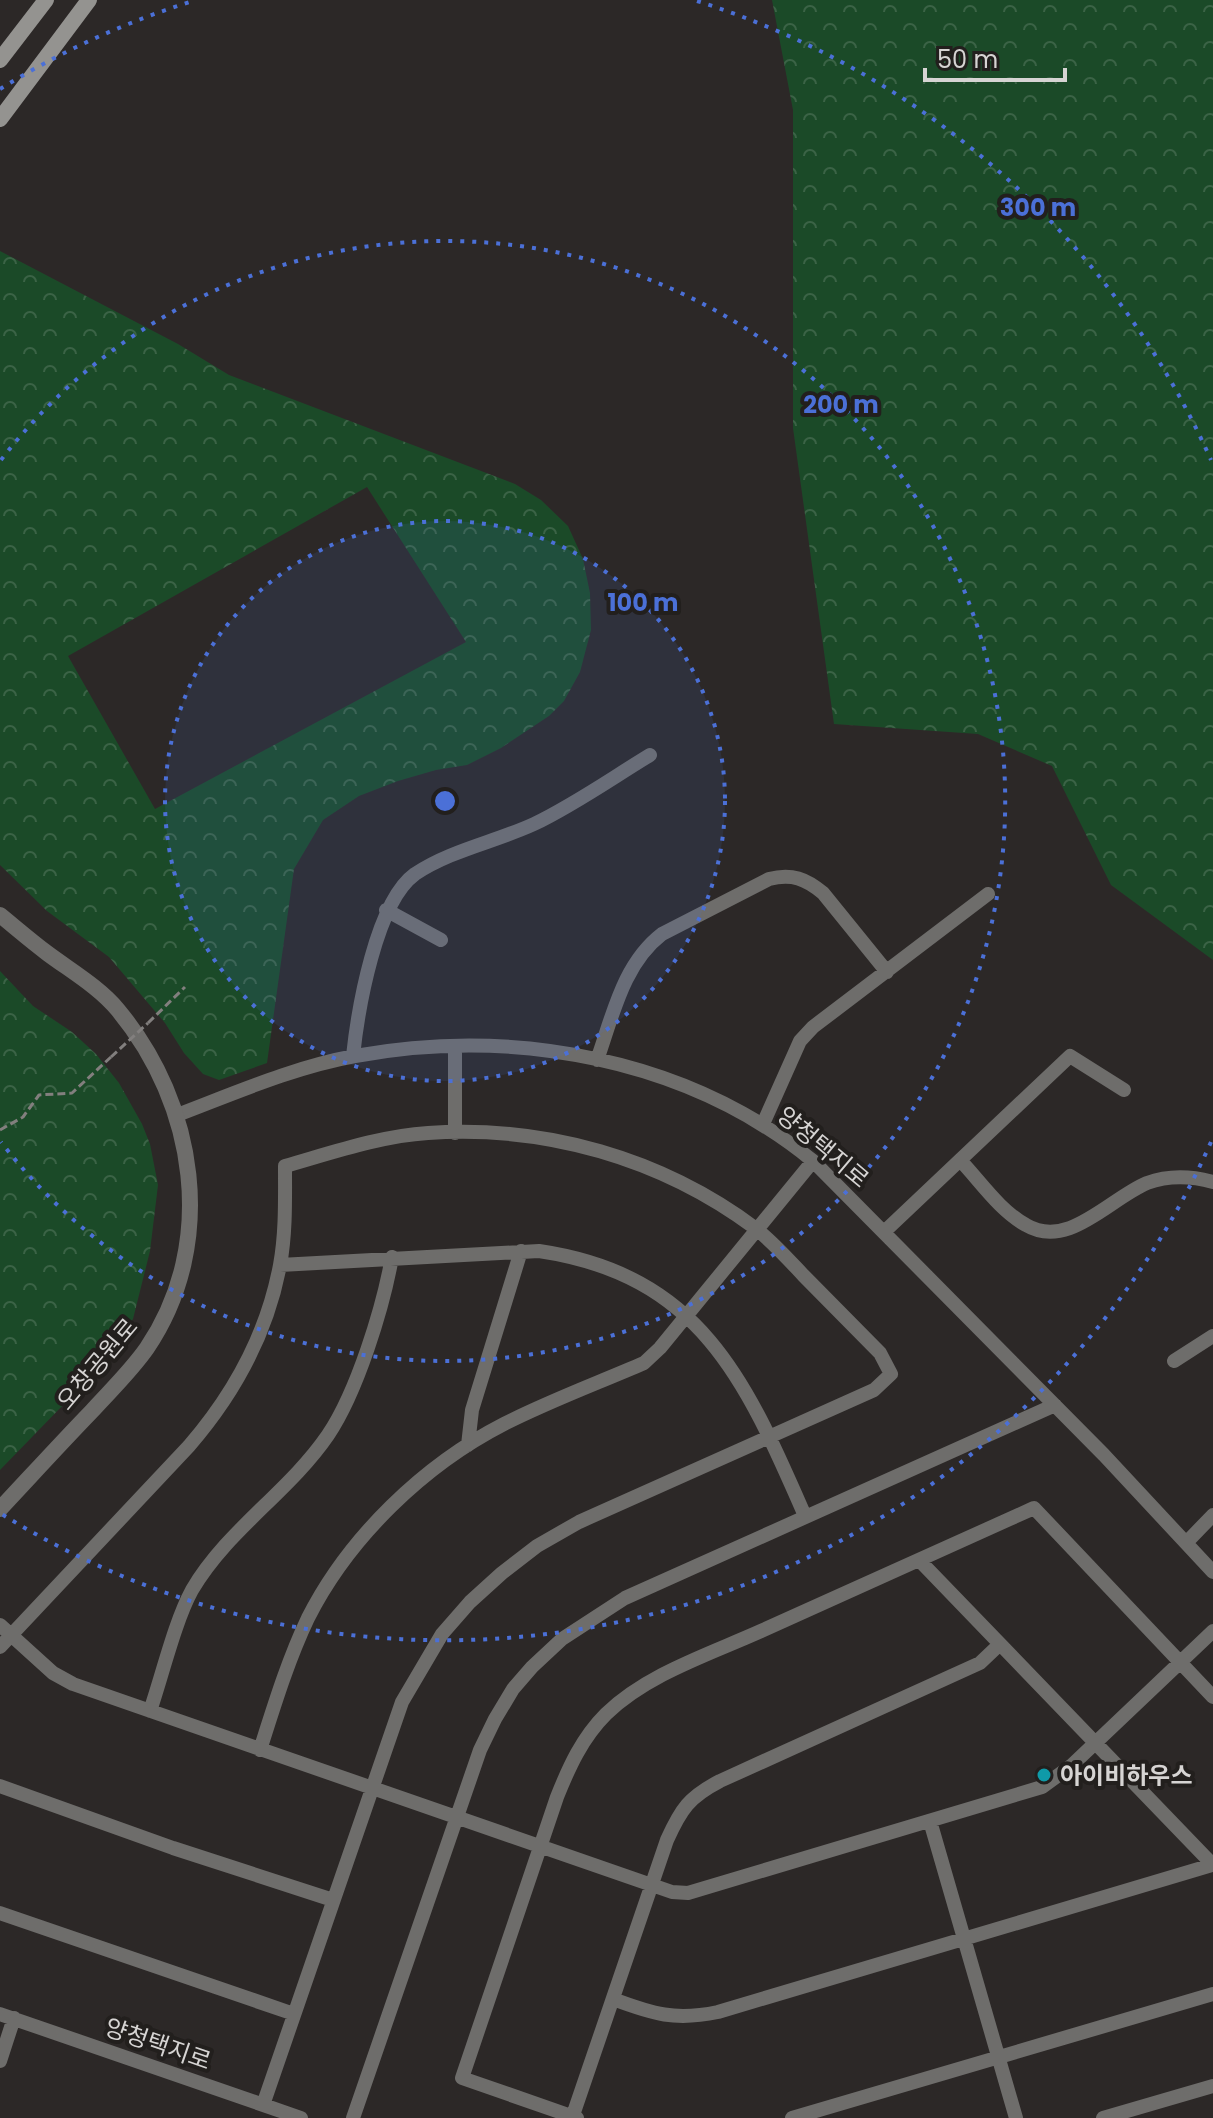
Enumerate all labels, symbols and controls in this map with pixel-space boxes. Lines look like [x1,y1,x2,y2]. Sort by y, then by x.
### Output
scale bar [925,32,1065,82]
text: 50 m [937,43,998,76]
text: 300 m [1000,191,1076,224]
text: 200 m [803,388,879,421]
text: 100 m [608,586,678,619]
centre of rings [431,787,459,815]
street label: 양청택지로 [770,1099,876,1195]
street label: 오창공원로 [49,1311,145,1417]
place label: 아이비하우스 [1060,1759,1192,1792]
marker: 아이비하우스 [1035,1766,1053,1784]
street label: 양청택지로 [100,2010,216,2078]

